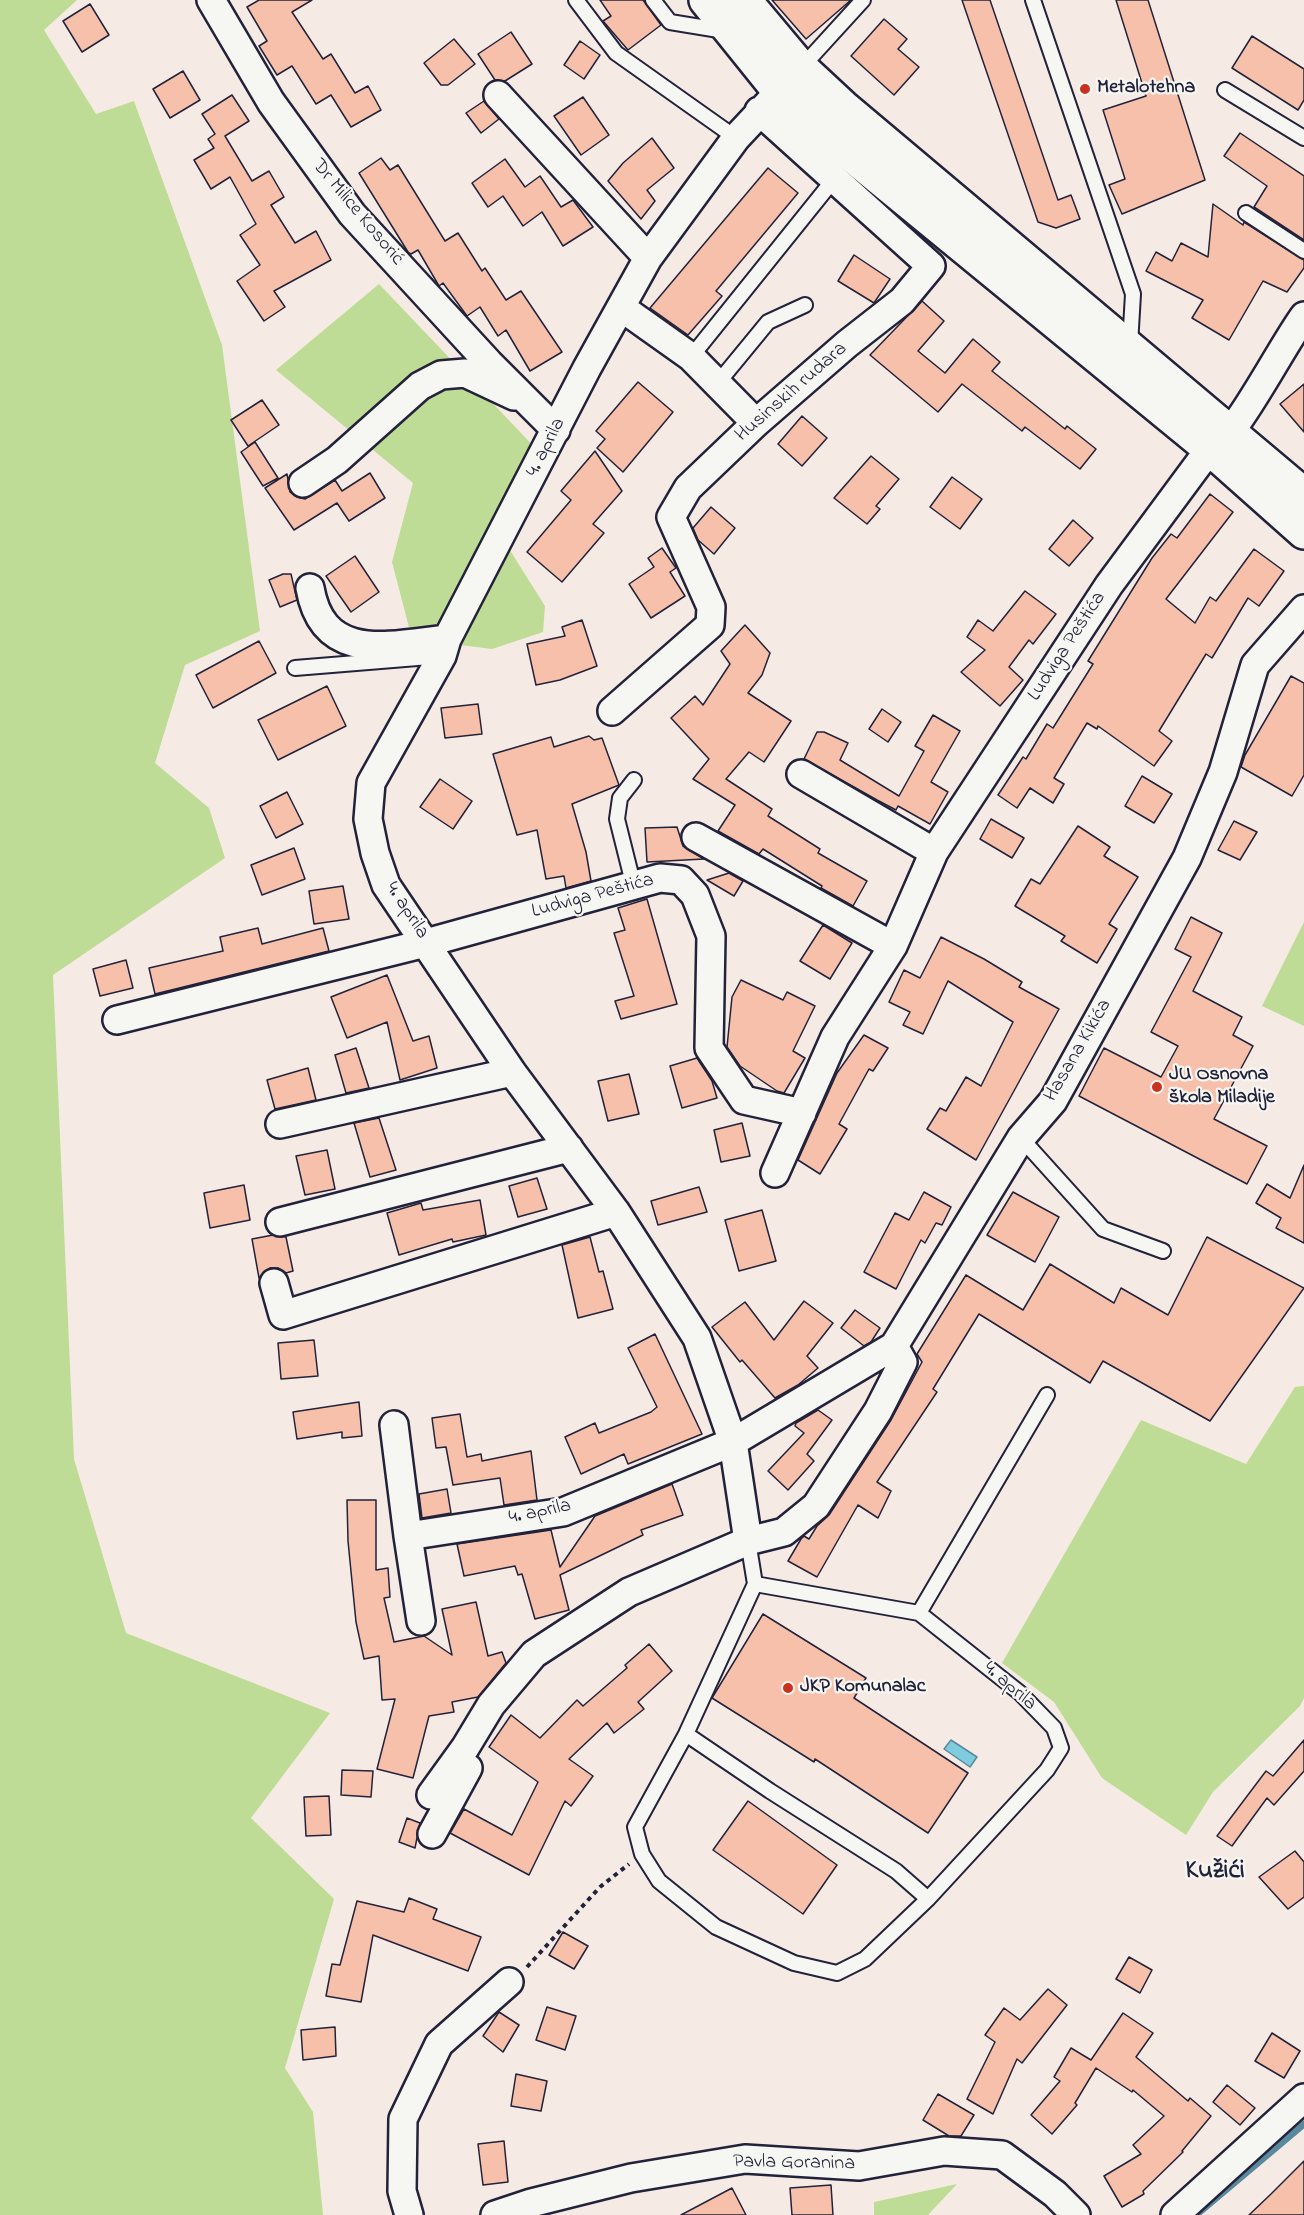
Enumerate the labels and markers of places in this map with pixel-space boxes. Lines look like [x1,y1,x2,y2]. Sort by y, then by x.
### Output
place label: Metalotehna [1097,77,1195,101]
marker: Metalotehna [1078,82,1092,96]
place label: JU Osnovna škola Miladije [1169,1064,1275,1111]
marker: JU Osnovna škola Miladije [1150,1080,1164,1094]
place label: JKP Komunalac [800,1676,926,1700]
marker: JKP Komunalac [781,1681,795,1695]

